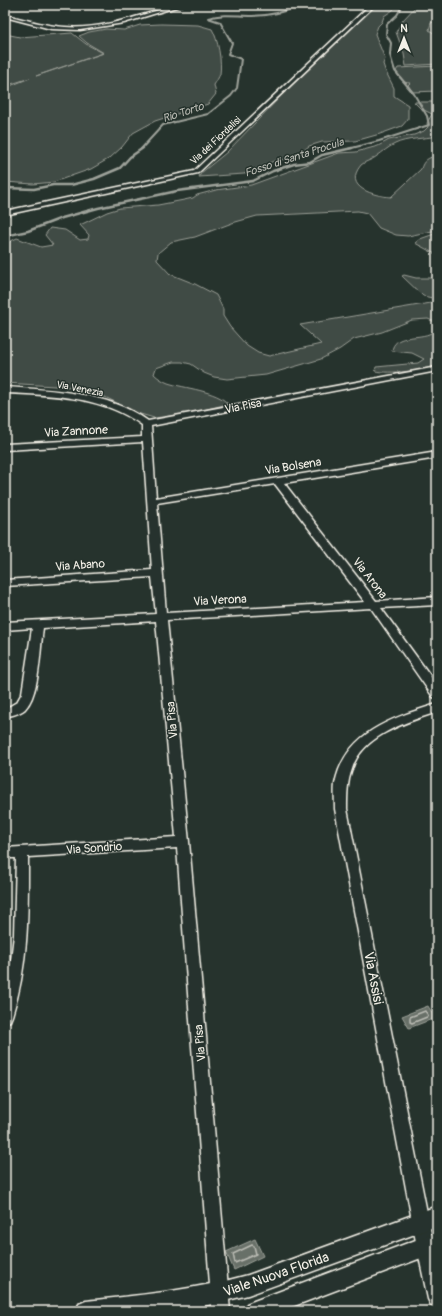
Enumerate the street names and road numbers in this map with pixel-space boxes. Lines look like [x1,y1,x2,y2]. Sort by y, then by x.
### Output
street label: Via dei Fiordalisi [188,114,244,167]
street label: Via Venezia [55,379,105,399]
street label: Via Pisa [223,395,263,417]
street label: Via Zannone [44,422,108,441]
street label: Via Bolsena [264,455,323,478]
street label: Via Arona [349,555,391,602]
street label: Via Abano [55,556,106,575]
street label: Via Verona [193,592,247,609]
street label: Via Pisa [163,700,182,739]
street label: Via Sondrio [65,839,123,858]
street label: Via Assisi [360,950,387,1006]
street label: Via Pisa [191,1023,210,1062]
street label: Viale Nuova Florida [221,1248,331,1301]

